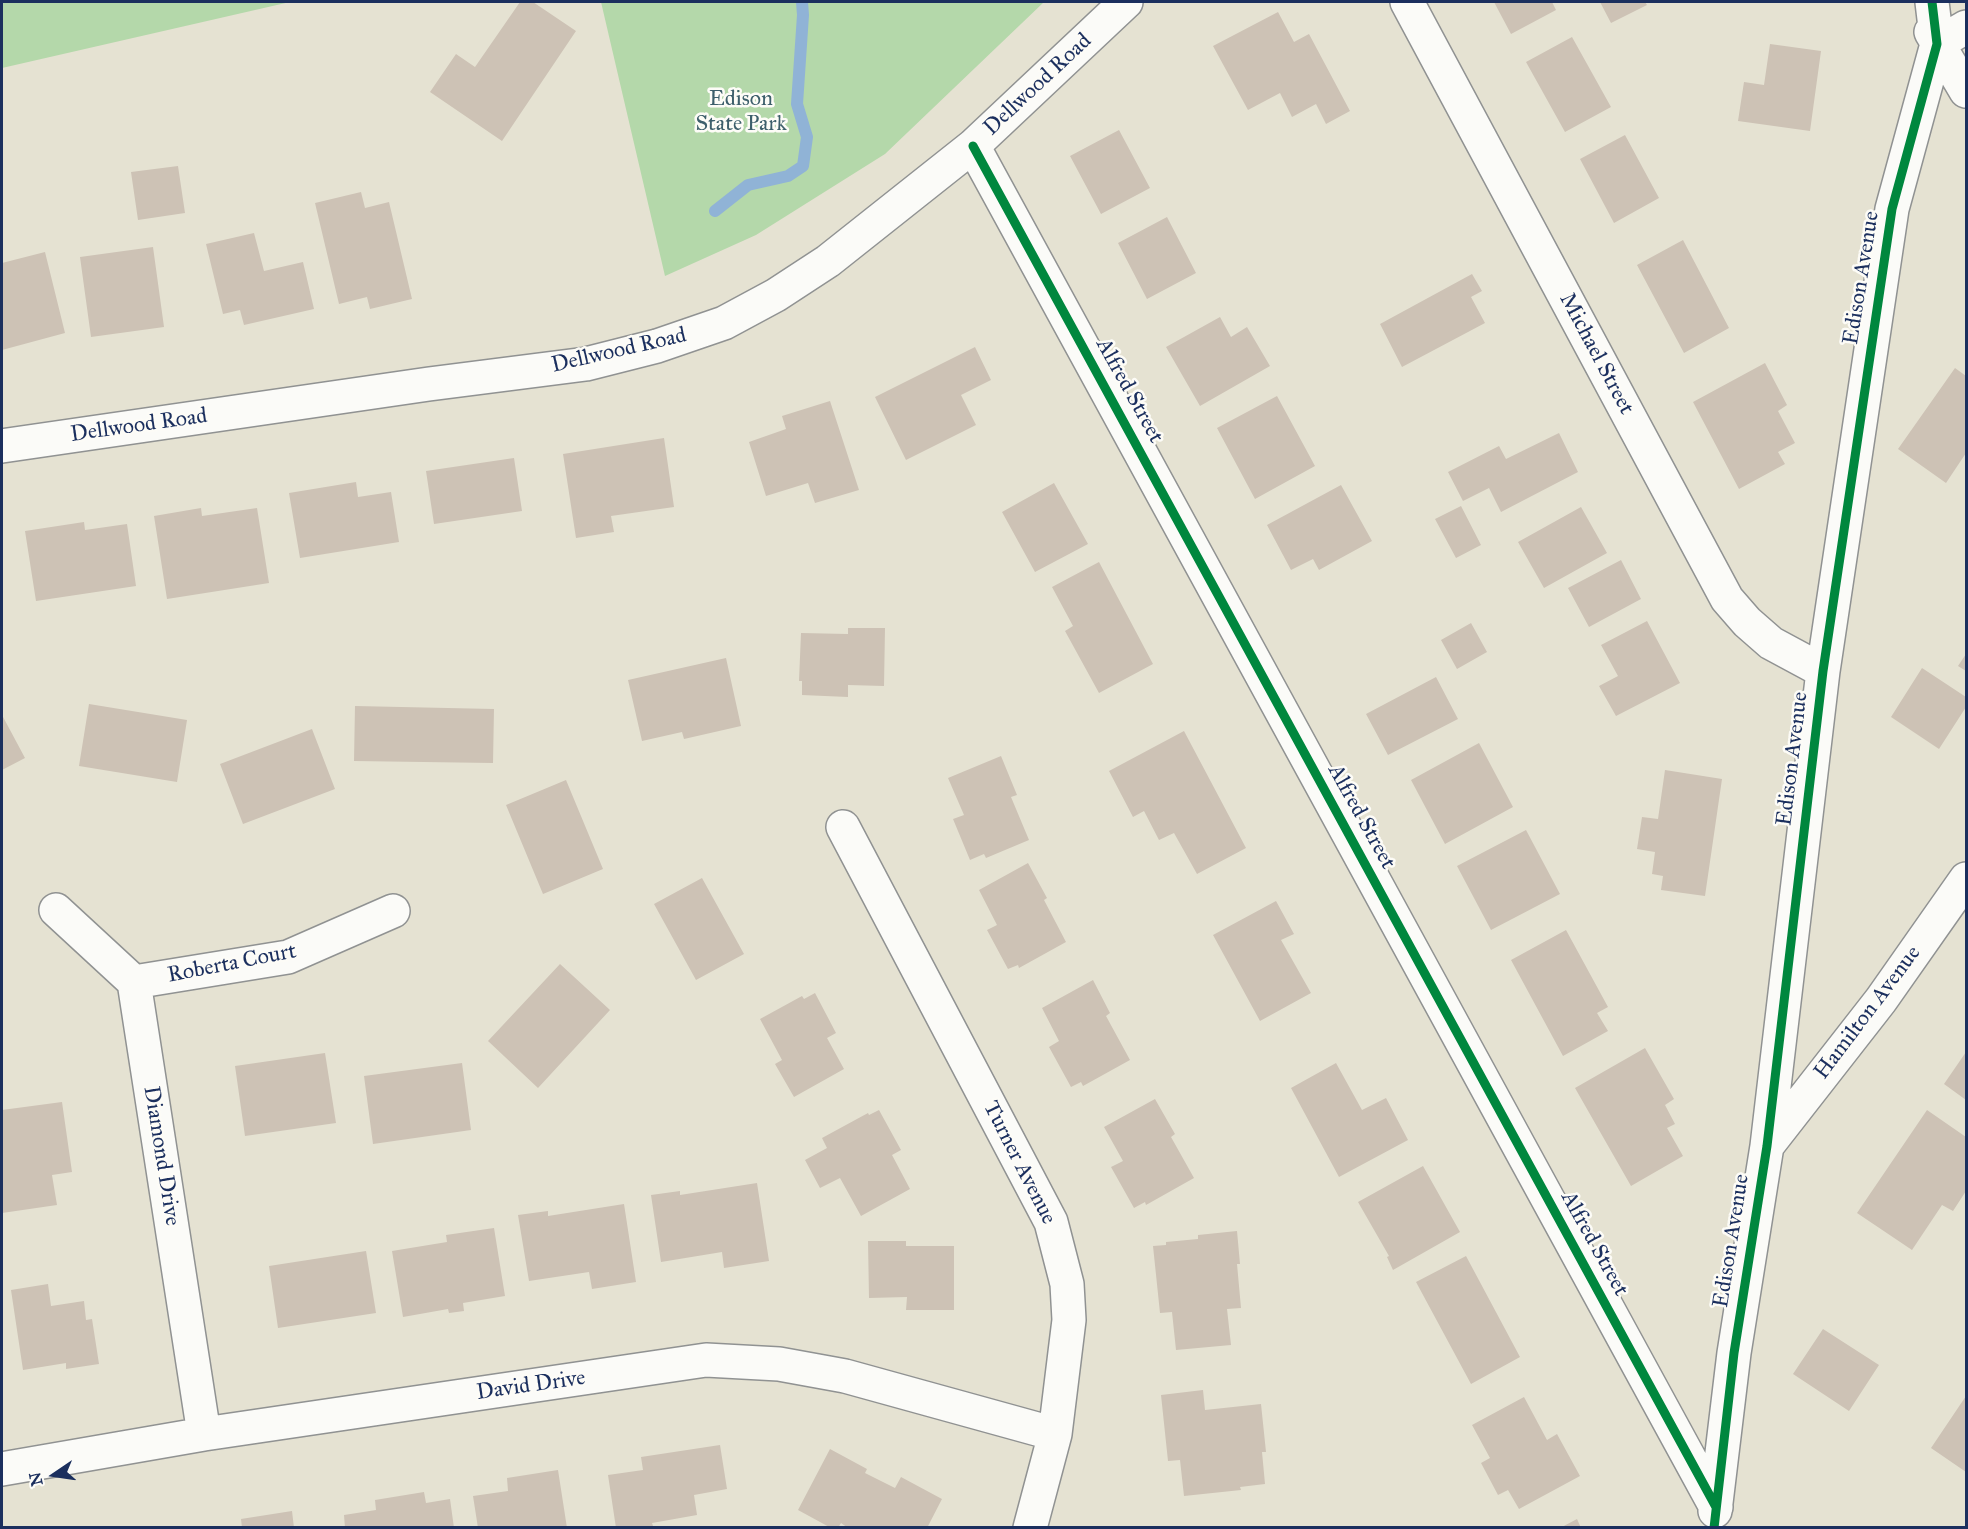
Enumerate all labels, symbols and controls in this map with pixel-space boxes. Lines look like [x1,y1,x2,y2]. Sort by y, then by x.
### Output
street label: Dellwood Road [979,28,1097,142]
park label: Edison State Park [695,87,787,138]
street label: Edison Avenue [1838,209,1886,347]
street label: Michael Street [1553,289,1639,419]
street label: Dellwood Road [549,323,689,379]
street label: Alfred Street [1089,334,1169,448]
street label: Dellwood Road [69,403,209,449]
street label: Edison Avenue [1772,690,1814,828]
street label: Alfred Street [1321,760,1401,874]
street label: Roberta Court [165,939,299,989]
street label: Hamilton Avenue [1809,941,1927,1085]
street label: Diamond Drive [137,1084,185,1228]
street label: Turner Avenue [977,1097,1061,1229]
street label: Edison Avenue [1708,1172,1756,1310]
street label: Alfred Street [1554,1187,1634,1301]
street label: David Drive [475,1365,587,1407]
north arrow [24,1445,84,1505]
text: N [25,1470,47,1488]

